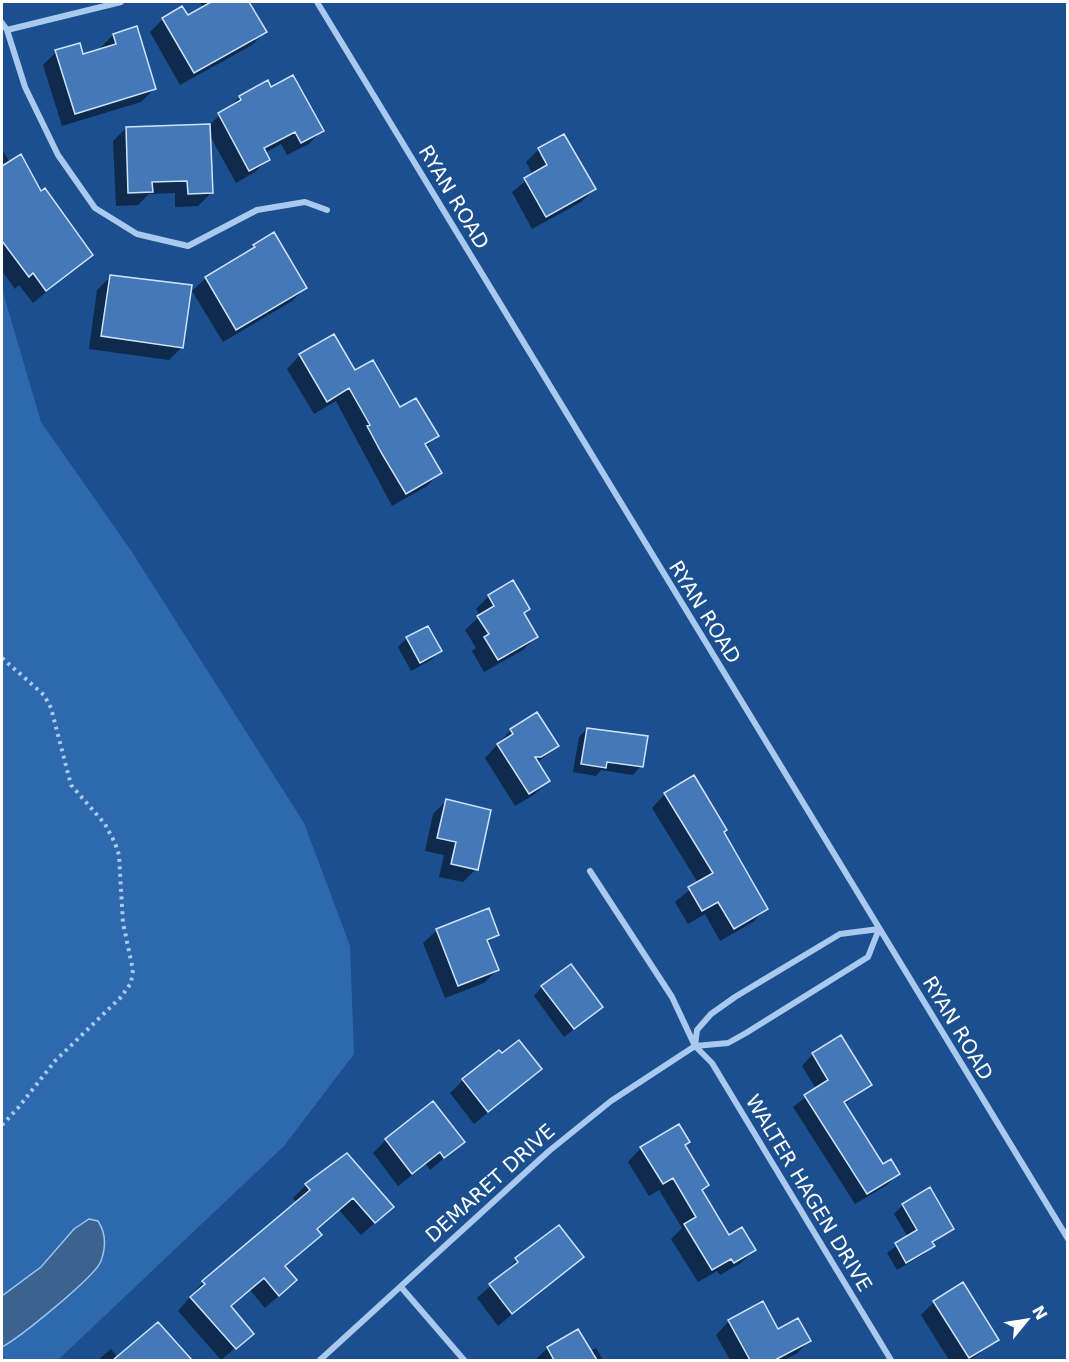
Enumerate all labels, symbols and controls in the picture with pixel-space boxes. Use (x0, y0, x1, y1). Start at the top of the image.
street label: RYAN ROAD (414, 141, 494, 253)
street label: RYAN ROAD (664, 556, 746, 668)
street label: RYAN ROAD (918, 972, 998, 1084)
street label: WALTER HAGEN DRIVE (741, 1090, 877, 1296)
street label: DEMARET DRIVE (420, 1119, 560, 1247)
north arrow (997, 1290, 1057, 1350)
text: N (1028, 1302, 1051, 1323)

